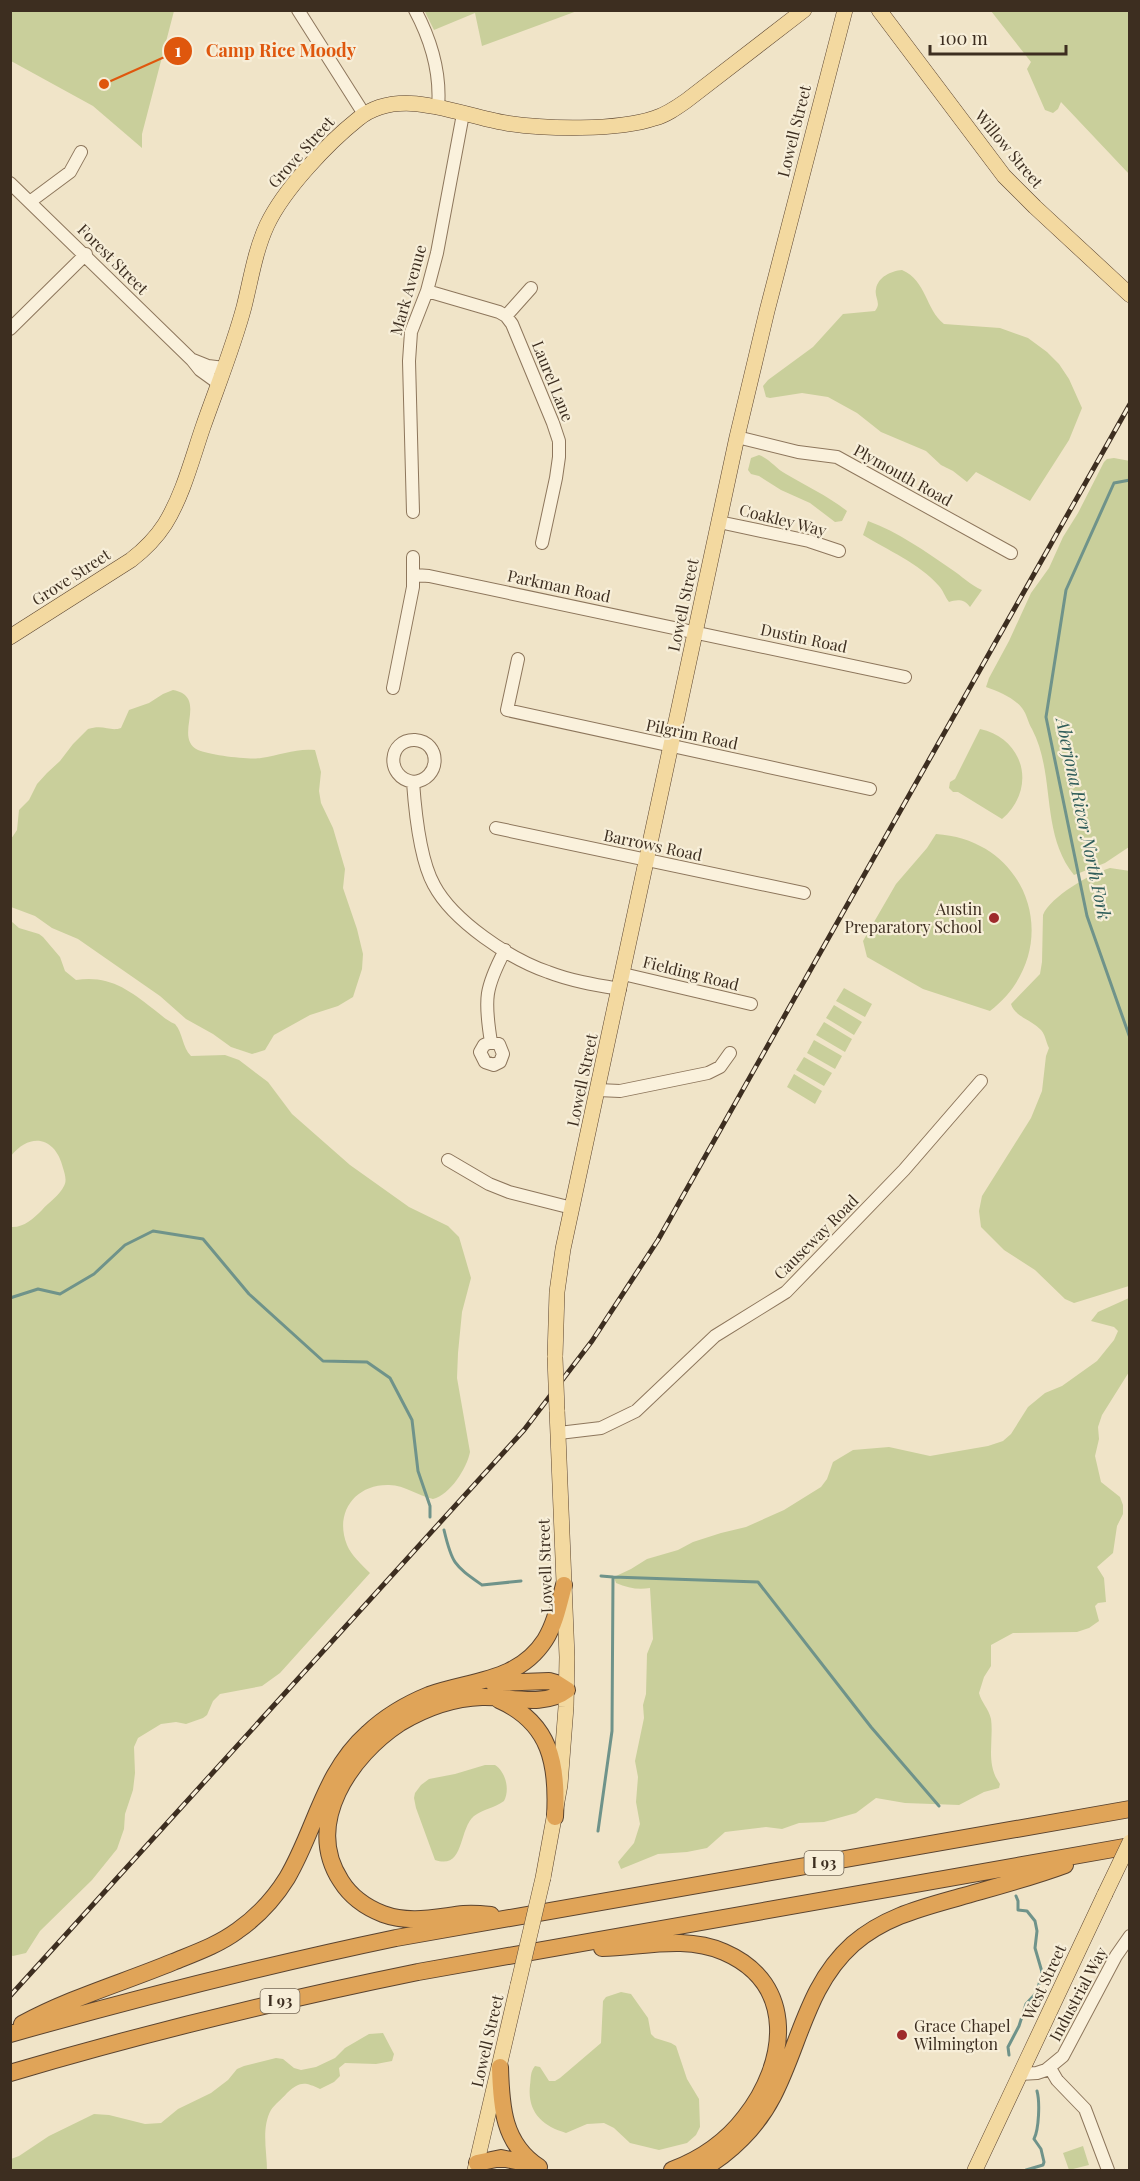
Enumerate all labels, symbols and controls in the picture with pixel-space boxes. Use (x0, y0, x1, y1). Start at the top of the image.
scale bar (930, 18, 1066, 56)
text: 100 m (939, 26, 988, 50)
callout: Camp Rice Moody (163, 33, 368, 69)
text: 1 (175, 38, 182, 62)
text: Camp Rice Moody (206, 38, 357, 62)
street label: Lowell Street (772, 82, 815, 179)
street label: Willow Street (970, 105, 1048, 192)
street label: Grove Street (263, 111, 339, 192)
street label: Forest Street (73, 219, 153, 299)
street label: Mark Avenue (385, 242, 430, 338)
street label: Laurel Lane (528, 337, 579, 424)
street label: Plymouth Road (850, 439, 956, 510)
street label: Coakley Way (737, 499, 829, 540)
street label: Grove Street (28, 543, 114, 610)
street label: Lowell Street (662, 556, 703, 653)
street label: Parkman Road (506, 564, 613, 607)
street label: Dustin Road (759, 618, 849, 657)
street label: Pilgrim Road (644, 714, 740, 753)
water label: Aberjona River North Fork (1050, 714, 1117, 922)
street label: Barrows Road (602, 824, 704, 865)
place label: Austin Preparatory School (844, 898, 982, 937)
marker: Austin Preparatory School (987, 911, 1001, 925)
street label: Fielding Road (641, 950, 741, 995)
street label: Lowell Street (561, 1031, 602, 1128)
street label: Causeway Road (769, 1190, 863, 1284)
street label: Lowell Street (532, 1518, 557, 1614)
road number: I 93 (804, 1851, 844, 1875)
street label: West Street (1016, 1940, 1070, 2024)
street label: Industrial Way (1044, 1943, 1111, 2045)
road number: I 93 (260, 1989, 300, 2013)
street label: Lowell Street (466, 1992, 507, 2089)
place label: Grace Chapel Wilmington (913, 2015, 1011, 2054)
marker: Grace Chapel Wilmington (895, 2028, 909, 2042)

